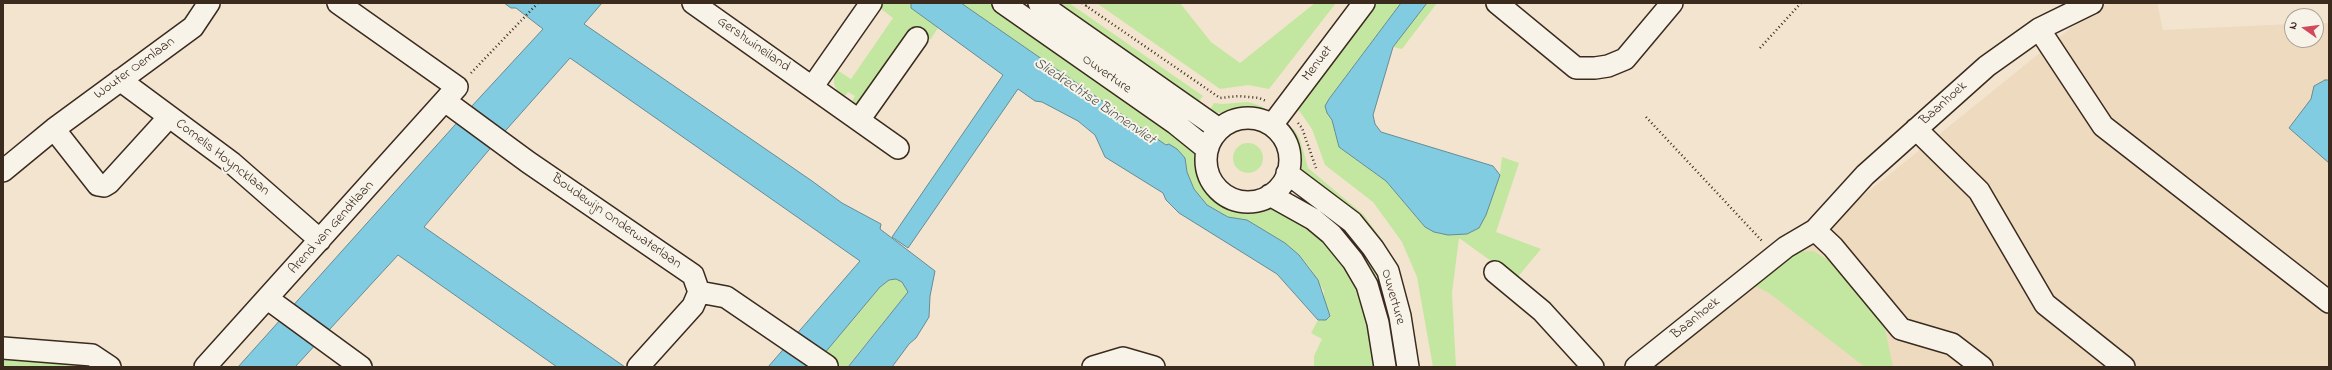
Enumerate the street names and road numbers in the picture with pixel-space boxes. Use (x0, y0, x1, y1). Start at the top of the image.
street label: Gershwineiland (713, 14, 793, 76)
street label: Wouter Oemlaan (91, 34, 179, 104)
street label: Menuet (1299, 43, 1337, 85)
street label: Ouverture (1078, 52, 1134, 98)
street label: Baanhoek (1917, 78, 1971, 130)
street label: Cornelis Hoyncklaan (172, 116, 272, 200)
street label: Boudewijn Onderwaterlaan (548, 171, 684, 273)
street label: Arend van Gendtlaan (286, 178, 378, 278)
street label: Ouverture (1376, 267, 1408, 327)
street label: Baanhoek (1668, 294, 1724, 344)

